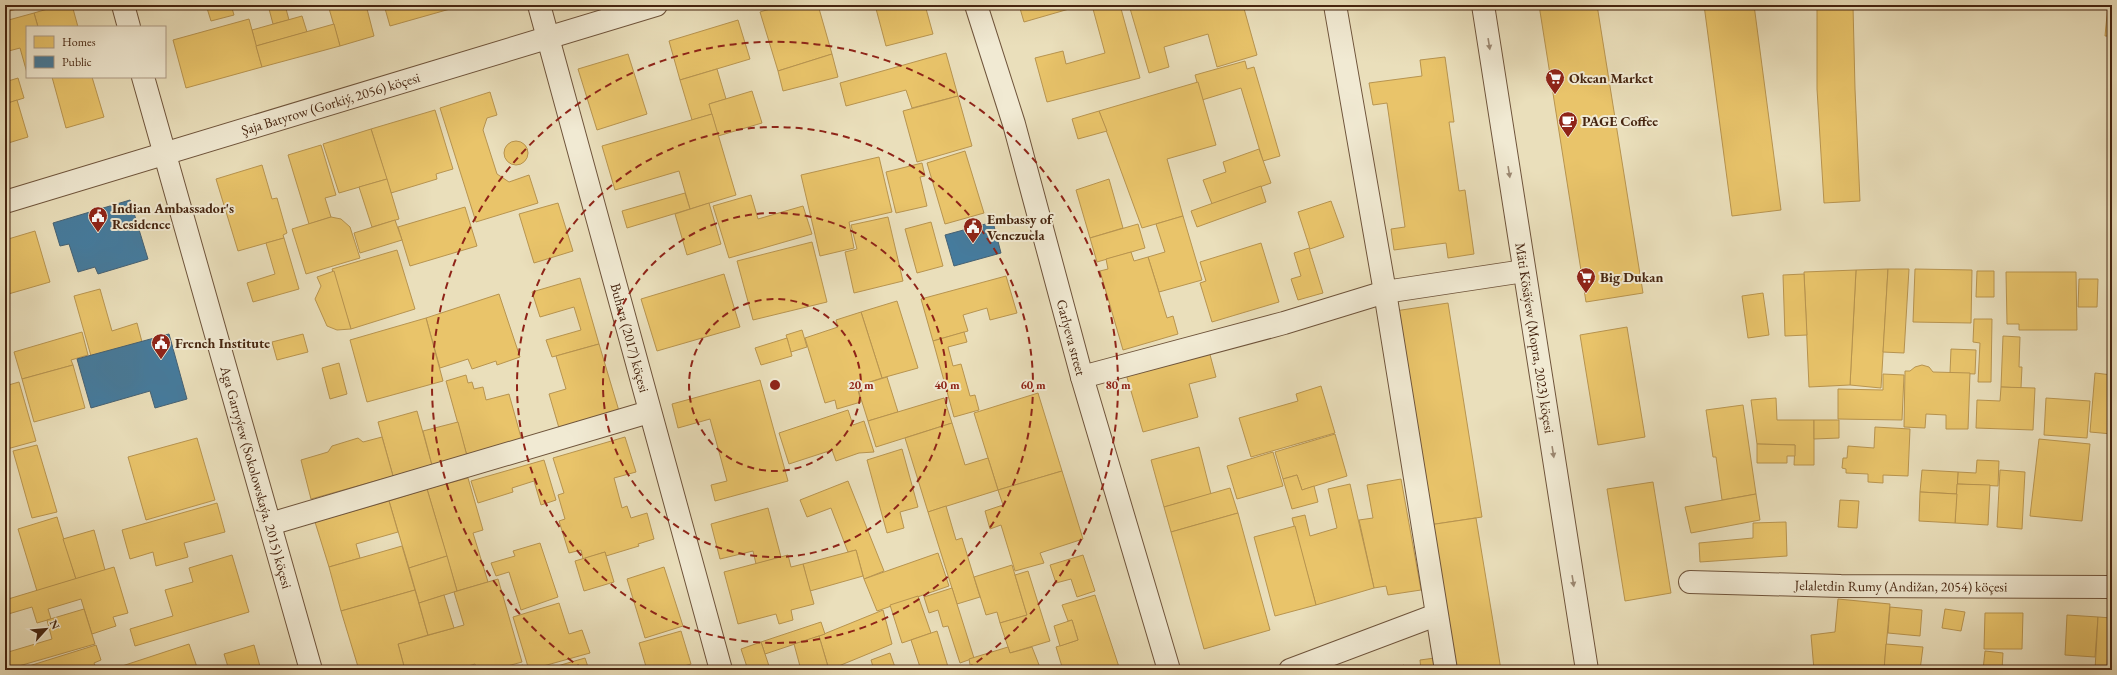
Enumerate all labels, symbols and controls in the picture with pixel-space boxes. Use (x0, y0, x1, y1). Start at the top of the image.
legend (26, 26, 166, 78)
text: Homes (62, 34, 96, 50)
one-way arrow (1486, 37, 1492, 50)
text: Public (62, 54, 92, 70)
supermarket icon: Okean Market (1544, 67, 1566, 95)
street label: Şaja Batyrow (Gorkiý, 2056) köçesi (239, 68, 422, 139)
place label: Okean Market (1569, 69, 1654, 87)
cafe icon: PAGE Coffee (1557, 110, 1579, 138)
place label: PAGE Coffee (1582, 112, 1658, 130)
one-way arrow (1506, 166, 1512, 178)
place label: Indian Ambassador's Residence (112, 199, 234, 233)
public building icon: Indian Ambassador's Residence (87, 205, 109, 233)
place label: Embassy of Venezuela (987, 210, 1054, 244)
public building icon: Embassy of Venezuela (962, 216, 984, 244)
street label: Mäti Kösäýew (Mopra, 2023) köçesi (1511, 241, 1559, 435)
supermarket icon: Big Dukan (1575, 266, 1597, 294)
place label: Big Dukan (1600, 268, 1663, 286)
street label: Buhara (2017) köçesi (607, 281, 654, 395)
street label: Garlyeva street (1053, 297, 1090, 378)
public building icon: French Institute (150, 332, 172, 360)
place label: French Institute (175, 334, 270, 352)
street label: Aga Garryýew (Sokolowskaýa, 2015) köçesi (216, 363, 297, 591)
text: 20 m (848, 377, 874, 393)
text: 40 m (934, 377, 960, 393)
text: 60 m (1020, 377, 1046, 393)
text: 80 m (1105, 377, 1131, 393)
centre of rings (768, 378, 782, 392)
one-way arrow (1550, 446, 1556, 459)
one-way arrow (1570, 575, 1576, 587)
street label: Jelaletdin Rumy (Andižan, 2054) köçesi (1793, 576, 2008, 596)
north arrow (26, 609, 66, 649)
text: N (47, 617, 63, 632)

